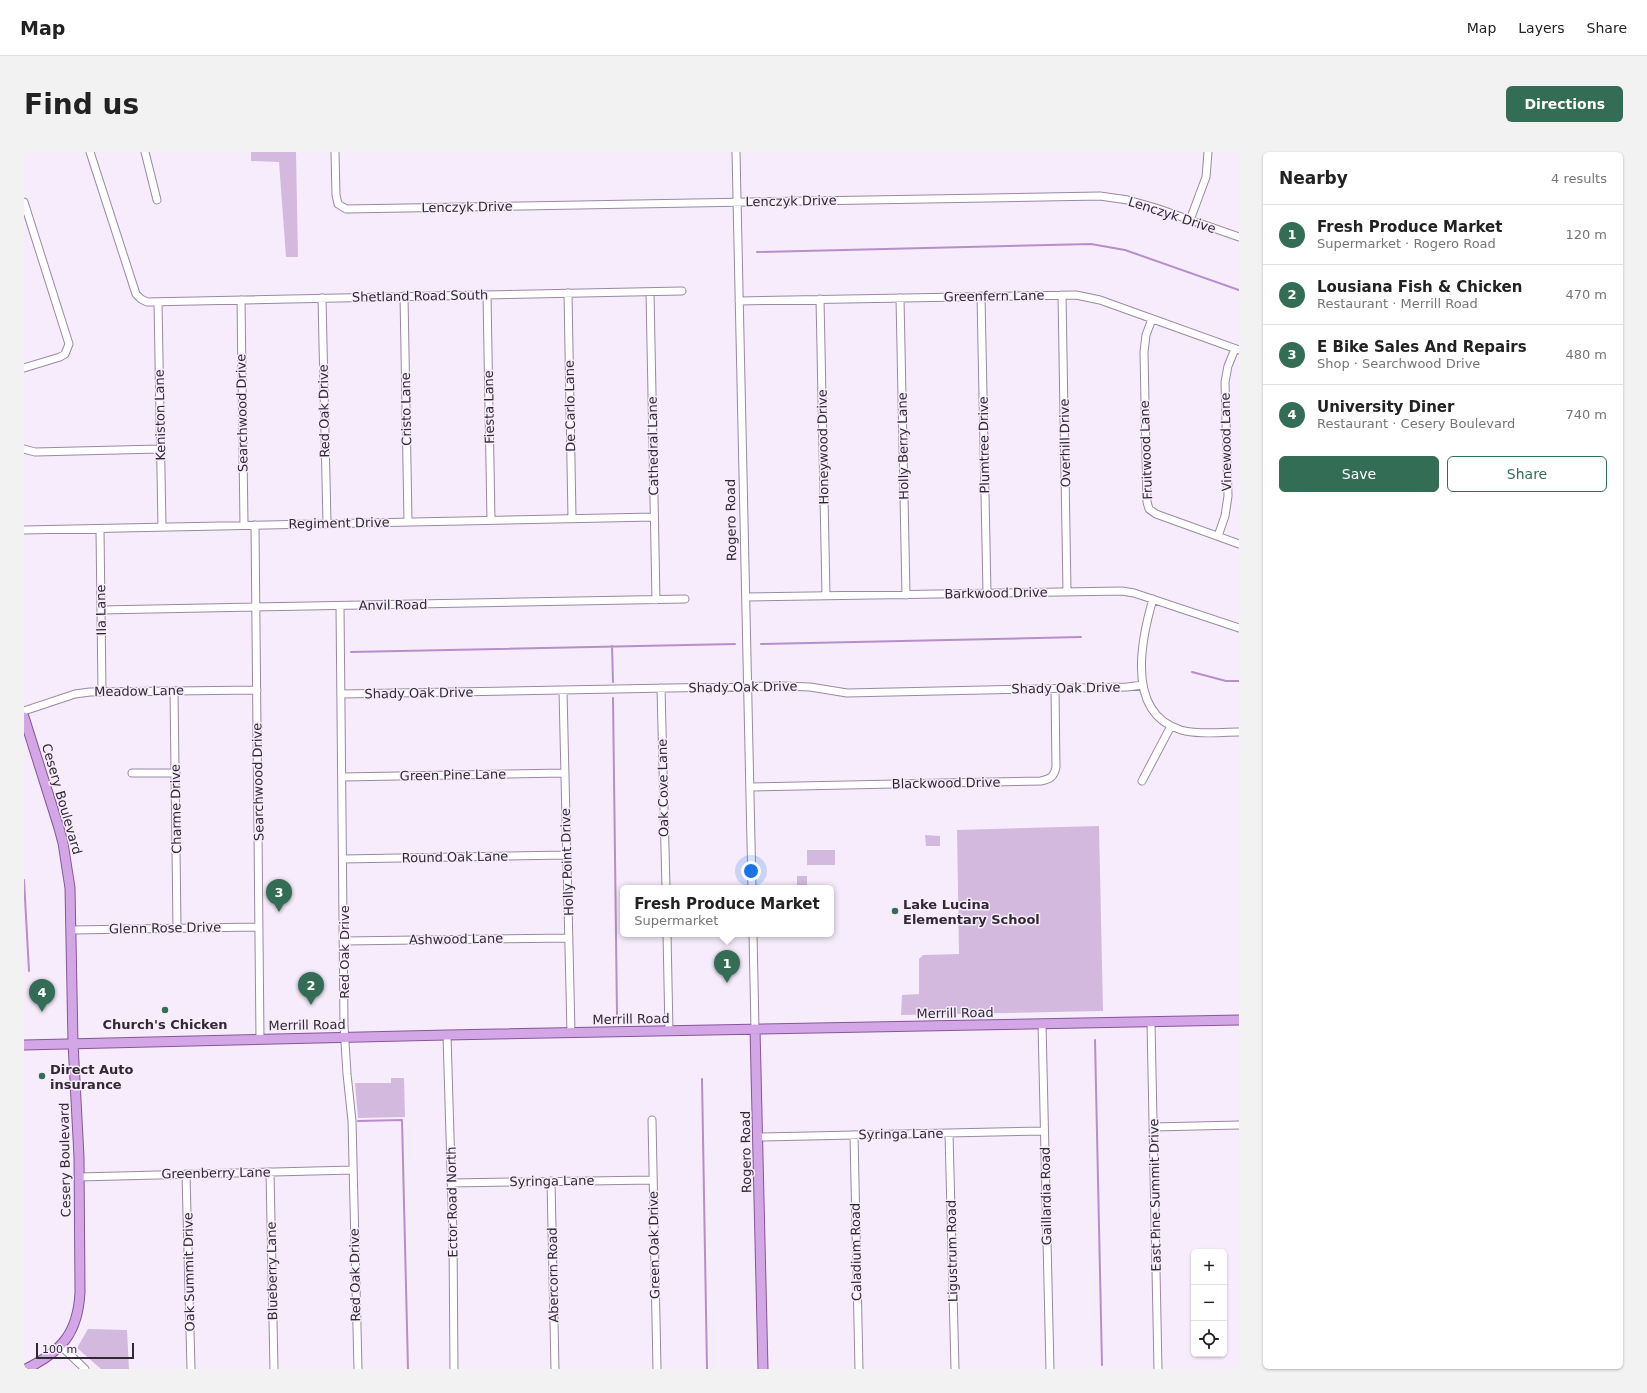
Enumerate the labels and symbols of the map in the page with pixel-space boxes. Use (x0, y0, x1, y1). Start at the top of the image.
street label: Lenczyk Drive (745, 193, 837, 209)
street label: Lenczyk Drive (1126, 194, 1218, 236)
street label: Lenczyk Drive (421, 199, 513, 215)
street label: Shetland Road South (352, 287, 488, 305)
street label: Greenfern Lane (943, 288, 1045, 304)
street label: Searchwood Drive (233, 354, 251, 472)
street label: De Carlo Lane (562, 360, 578, 452)
street label: Red Oak Drive (316, 364, 332, 458)
street label: Keniston Lane (152, 369, 168, 461)
street label: Fiesta Lane (481, 370, 497, 444)
street label: Cristo Lane (398, 372, 414, 446)
street label: Honeywood Drive (814, 389, 832, 505)
street label: Holly Berry Lane (895, 392, 911, 500)
street label: Vinewood Lane (1218, 392, 1234, 492)
street label: Cathedral Lane (645, 396, 661, 496)
street label: Plumtree Drive (976, 396, 992, 494)
street label: Overhill Drive (1057, 398, 1073, 488)
street label: Fruitwood Lane (1137, 400, 1155, 500)
street label: Rogero Road (723, 479, 739, 561)
street label: Regiment Drive (288, 515, 390, 531)
street label: Ila Lane (93, 584, 109, 636)
street label: Barkwood Drive (944, 585, 1048, 601)
street label: Anvil Road (358, 597, 428, 613)
street label: Shady Oak Drive (688, 679, 798, 695)
street label: Shady Oak Drive (1011, 680, 1121, 696)
street label: Meadow Lane (94, 683, 184, 699)
street label: Shady Oak Drive (364, 685, 474, 701)
street label: Searchwood Drive (249, 723, 267, 841)
street label: Oak Cove Lane (655, 739, 671, 837)
street label: Cesery Boulevard (39, 742, 85, 856)
street label: Charme Drive (168, 764, 184, 854)
street label: Green Pine Lane (400, 767, 506, 783)
street label: Blackwood Drive (891, 775, 1001, 791)
street label: Holly Point Drive (558, 808, 576, 916)
street label: Round Oak Lane (402, 849, 508, 865)
your location (741, 861, 761, 881)
pin: 3 (266, 879, 292, 912)
place label: Lake Lucina Elementary School (903, 897, 1040, 927)
street label: Red Oak Drive (337, 905, 352, 999)
marker: Lake Lucina Elementary School (890, 906, 900, 916)
street label: Glenn Rose Drive (109, 920, 221, 936)
street label: Ashwood Lane (409, 931, 503, 947)
pin: 1 (714, 950, 740, 983)
pin: 2 (298, 972, 324, 1005)
pin: 4 (29, 979, 55, 1012)
marker: Church's Chicken (160, 1005, 170, 1015)
street label: Merrill Road (916, 1005, 994, 1021)
street label: Merrill Road (592, 1011, 670, 1027)
place label: Church's Chicken (103, 1017, 228, 1032)
street label: Merrill Road (268, 1017, 346, 1033)
place label: Direct Auto insurance (50, 1062, 133, 1092)
marker: Direct Auto insurance (37, 1071, 47, 1081)
street label: Cesery Boulevard (56, 1102, 74, 1218)
street label: Rogero Road (738, 1111, 754, 1193)
street label: East Pine Summit Drive (1146, 1118, 1164, 1272)
street label: Syringa Lane (858, 1126, 944, 1142)
street label: Ector Road North (444, 1146, 460, 1258)
street label: Gaillardia Road (1038, 1147, 1054, 1245)
street label: Greenberry Lane (161, 1165, 271, 1181)
street label: Syringa Lane (509, 1173, 595, 1189)
street label: Green Oak Drive (646, 1191, 662, 1299)
street label: Ligustrum Road (944, 1200, 960, 1302)
street label: Caladium Road (848, 1203, 864, 1301)
street label: Oak Summit Drive (180, 1212, 198, 1332)
street label: Blueberry Lane (264, 1221, 280, 1321)
street label: Abercorn Road (545, 1227, 561, 1323)
street label: Red Oak Drive (347, 1228, 363, 1322)
scale bar (36, 1341, 134, 1360)

